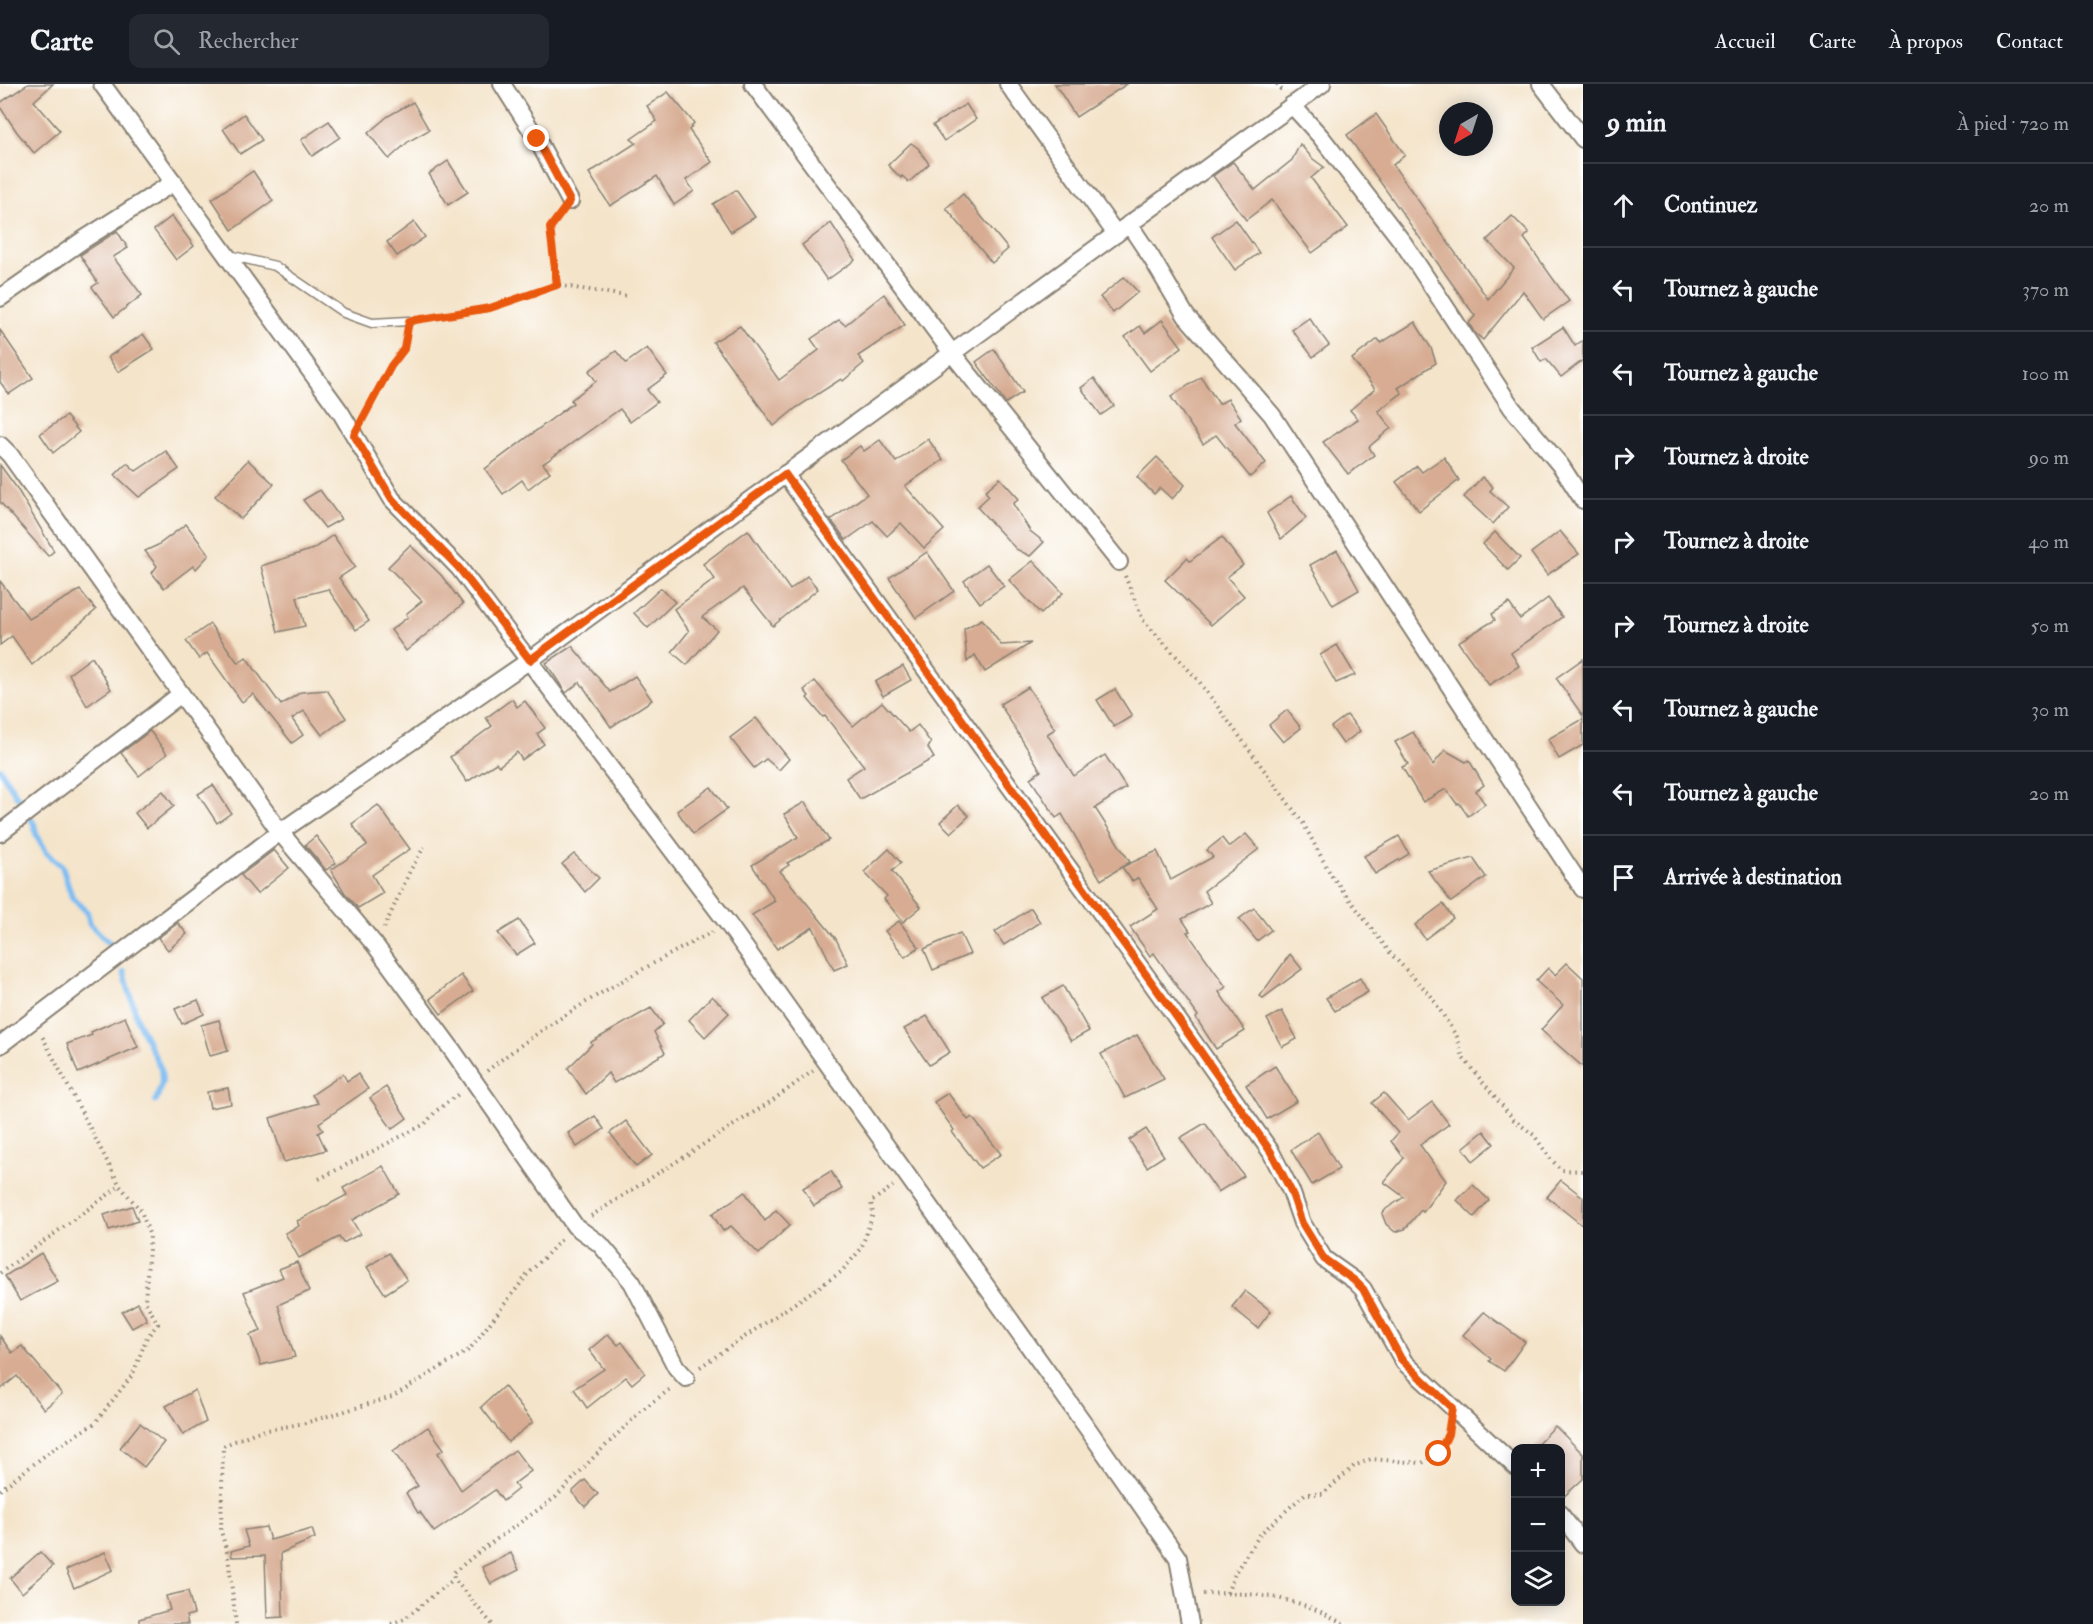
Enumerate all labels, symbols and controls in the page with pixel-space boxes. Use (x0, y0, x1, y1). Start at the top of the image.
search box (129, 14, 549, 68)
text: Carte (30, 24, 93, 59)
icon: search (150, 25, 183, 58)
text: Rechercher (198, 27, 298, 55)
text: Accueil (1715, 28, 1776, 55)
text: Carte (1809, 28, 1856, 55)
text: À propos (1889, 28, 1963, 55)
text: Contact (1996, 28, 2063, 55)
north arrow (1439, 102, 1493, 156)
text: 9 min (1607, 107, 1666, 139)
text: À pied · 720 m (1957, 111, 2069, 136)
route end (523, 125, 549, 151)
icon: ahead (1607, 189, 1640, 222)
text: Continuez (1664, 191, 1757, 219)
text: 20 m (2029, 193, 2069, 218)
icon: left (1607, 273, 1640, 306)
text: Tournez à gauche (1664, 275, 1818, 303)
text: 370 m (2022, 277, 2069, 302)
icon: left (1607, 357, 1640, 390)
text: Tournez à gauche (1664, 359, 1818, 387)
text: 100 m (2022, 361, 2069, 386)
icon: right (1607, 441, 1640, 474)
text: Tournez à droite (1664, 443, 1809, 471)
text: 90 m (2029, 445, 2069, 470)
icon: right (1607, 525, 1640, 558)
text: Tournez à droite (1664, 527, 1809, 555)
text: 40 m (2028, 529, 2069, 554)
icon: right (1607, 609, 1640, 642)
text: Tournez à droite (1664, 611, 1809, 639)
text: 50 m (2030, 613, 2069, 638)
icon: left (1607, 693, 1640, 726)
text: Tournez à gauche (1664, 695, 1818, 723)
text: 30 m (2031, 697, 2069, 722)
icon: left (1607, 777, 1640, 810)
text: Tournez à gauche (1664, 779, 1818, 807)
text: 20 m (2029, 781, 2069, 806)
icon: arrive (1607, 861, 1640, 894)
text: Arrivée à destination (1664, 863, 1842, 891)
route start (1425, 1440, 1451, 1466)
map controls (1511, 1444, 1565, 1606)
button: + (1511, 1444, 1565, 1498)
button: − (1511, 1498, 1565, 1552)
button: layers (1511, 1552, 1565, 1606)

